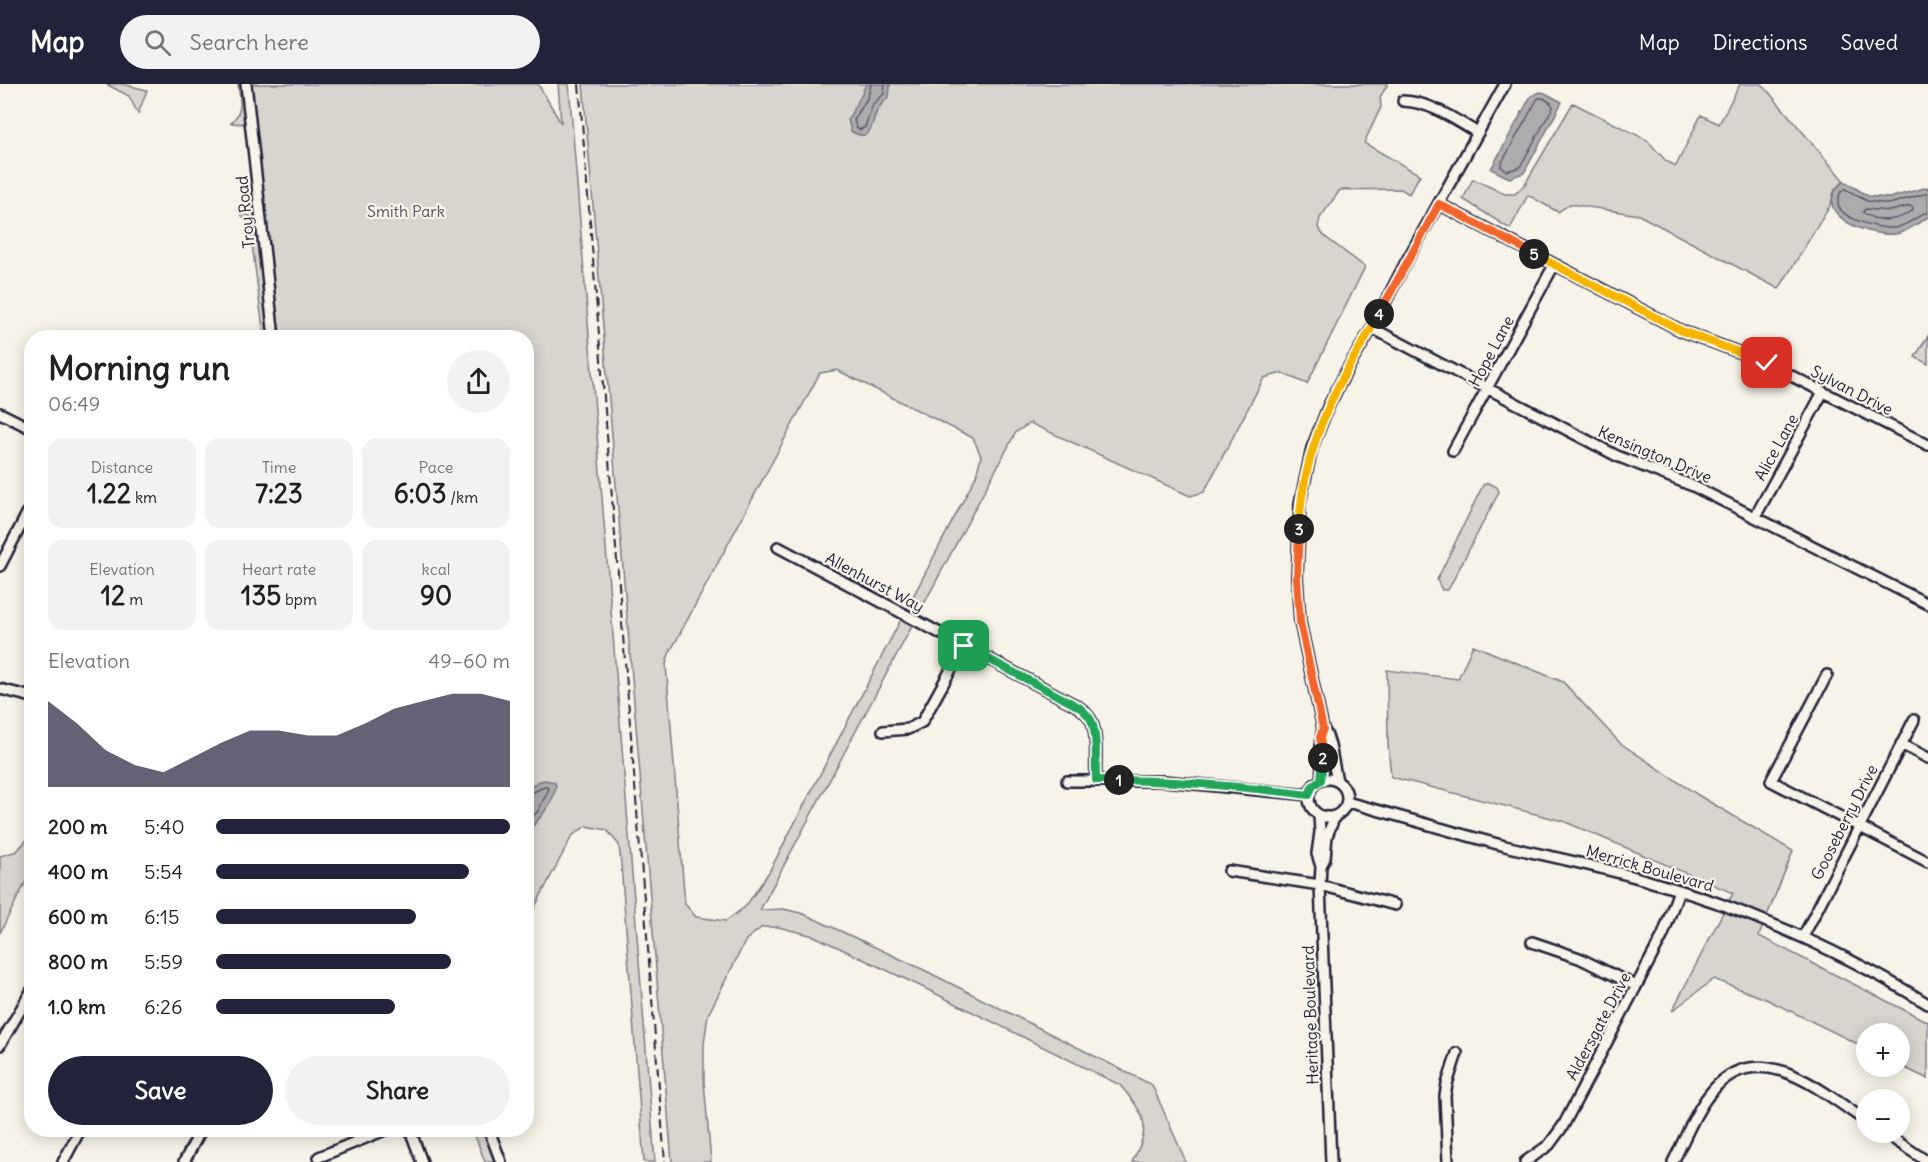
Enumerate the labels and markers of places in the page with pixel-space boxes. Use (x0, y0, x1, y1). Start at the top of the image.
pin: 5 (1519, 239, 1549, 269)
pin: 4 (1364, 299, 1394, 329)
pin (1741, 337, 1792, 388)
pin: 3 (1284, 514, 1314, 544)
pin (938, 620, 989, 671)
pin: 2 (1308, 743, 1338, 773)
pin: 1 (1104, 765, 1134, 795)

